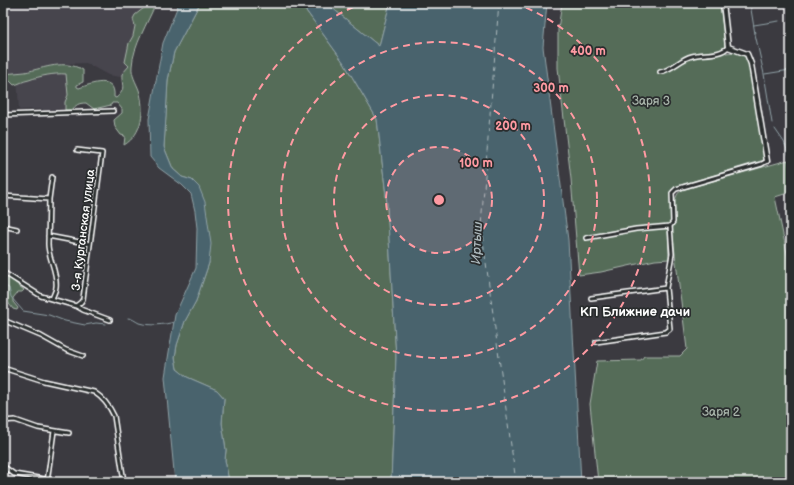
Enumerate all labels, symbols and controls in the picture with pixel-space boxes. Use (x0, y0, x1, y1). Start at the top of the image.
text: 400 m (570, 44, 606, 59)
text: 300 m (533, 81, 569, 96)
park label: Заря 3 (632, 94, 670, 109)
text: 200 m (495, 119, 531, 134)
text: 100 m (459, 156, 493, 171)
street label: 3-я Курганская улица (69, 168, 98, 292)
centre of rings (432, 193, 446, 207)
water label: Иртыш (468, 221, 486, 265)
district label: КП Ближние дачи (580, 304, 690, 320)
park label: Заря 2 (702, 405, 740, 420)

